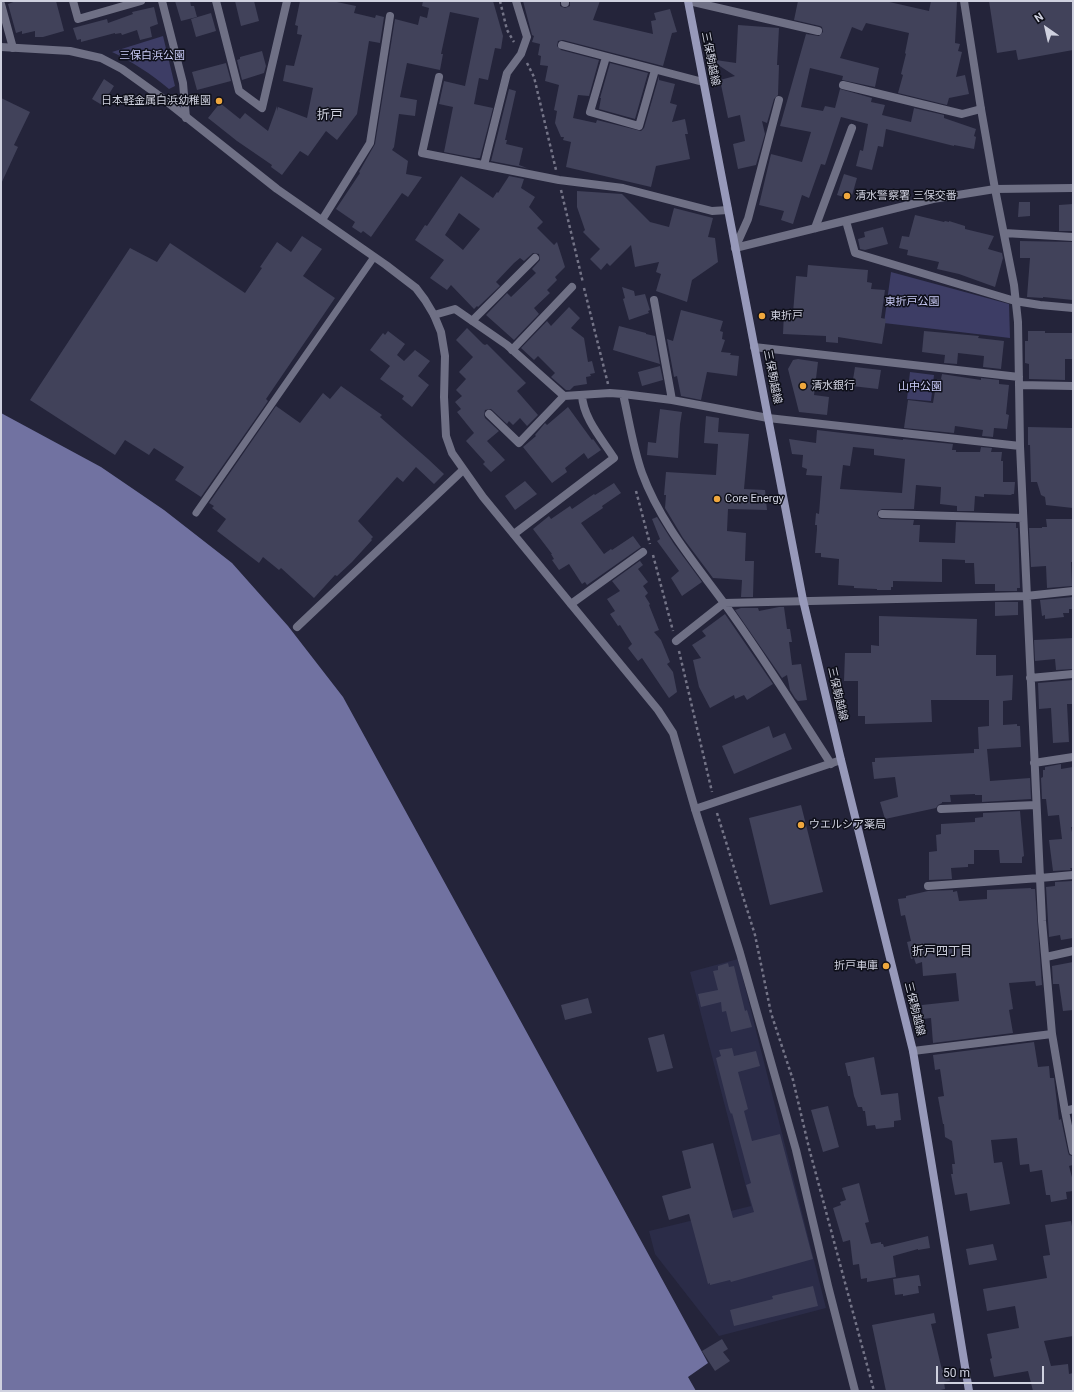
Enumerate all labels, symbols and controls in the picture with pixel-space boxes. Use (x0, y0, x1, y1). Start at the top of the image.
north arrow (1026, 8, 1066, 48)
text: N (1032, 10, 1046, 25)
street label: 三保駒越線 (698, 31, 722, 87)
park label: 三保白浜公園 (119, 49, 185, 63)
place label: 日本軽金属白浜幼稚園 (101, 94, 211, 108)
marker: 日本軽金属白浜幼稚園 (214, 96, 224, 106)
district label: 折戸 (317, 108, 343, 124)
place label: 清水警察署 三保交番 (855, 189, 957, 203)
marker: 清水警察署 三保交番 (842, 191, 852, 201)
park label: 東折戸公園 (885, 295, 939, 309)
place label: 東折戸 (770, 309, 803, 323)
marker: 東折戸 (757, 311, 767, 321)
street label: 三保駒越線 (760, 349, 784, 405)
place label: 清水銀行 (811, 379, 855, 393)
park label: 山中公園 (898, 380, 942, 394)
marker: 清水銀行 (798, 381, 808, 391)
place label: Core Energy (725, 492, 784, 506)
marker: Core Energy (712, 494, 722, 504)
street label: 三保駒越線 (824, 666, 850, 722)
place label: ウエルシア薬局 (809, 818, 886, 832)
marker: ウエルシア薬局 (796, 820, 806, 830)
district label: 折戸四丁目 (912, 945, 972, 959)
place label: 折戸車庫 (834, 959, 878, 973)
marker: 折戸車庫 (881, 961, 891, 971)
street label: 三保駒越線 (901, 981, 927, 1037)
scale bar (938, 1358, 1046, 1384)
text: 50 m (943, 1366, 970, 1380)

